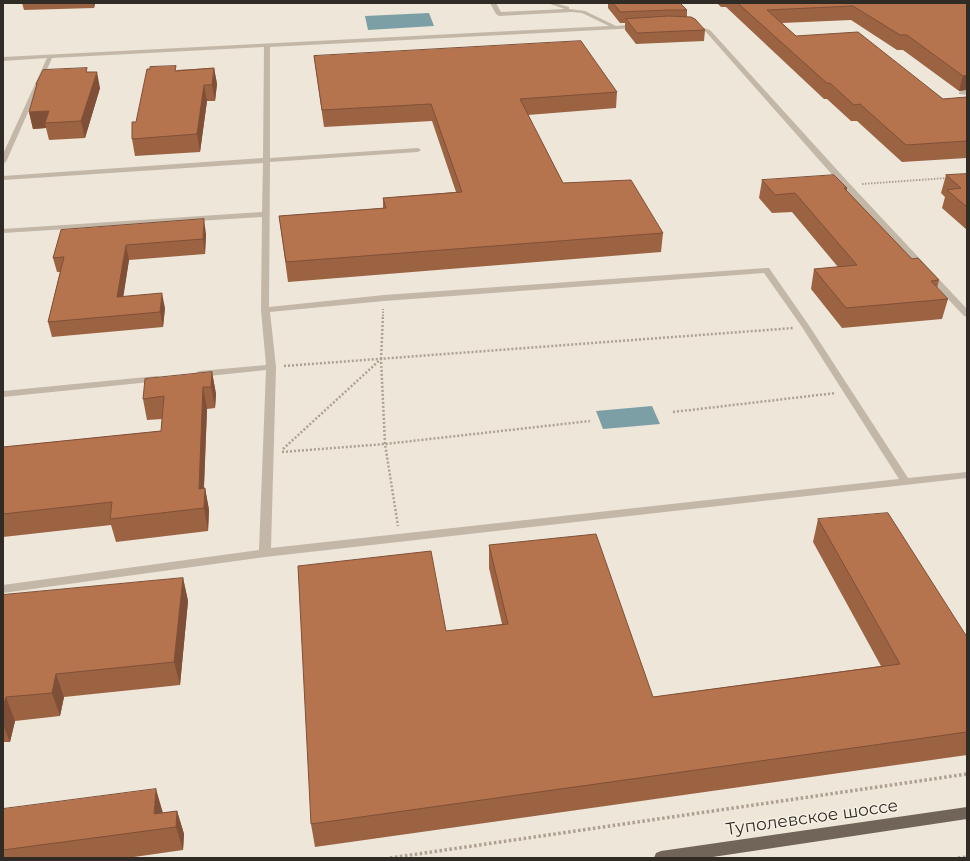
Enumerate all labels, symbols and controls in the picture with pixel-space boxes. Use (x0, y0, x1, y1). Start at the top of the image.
street label: Туполевское шоссе (725, 796, 899, 840)

